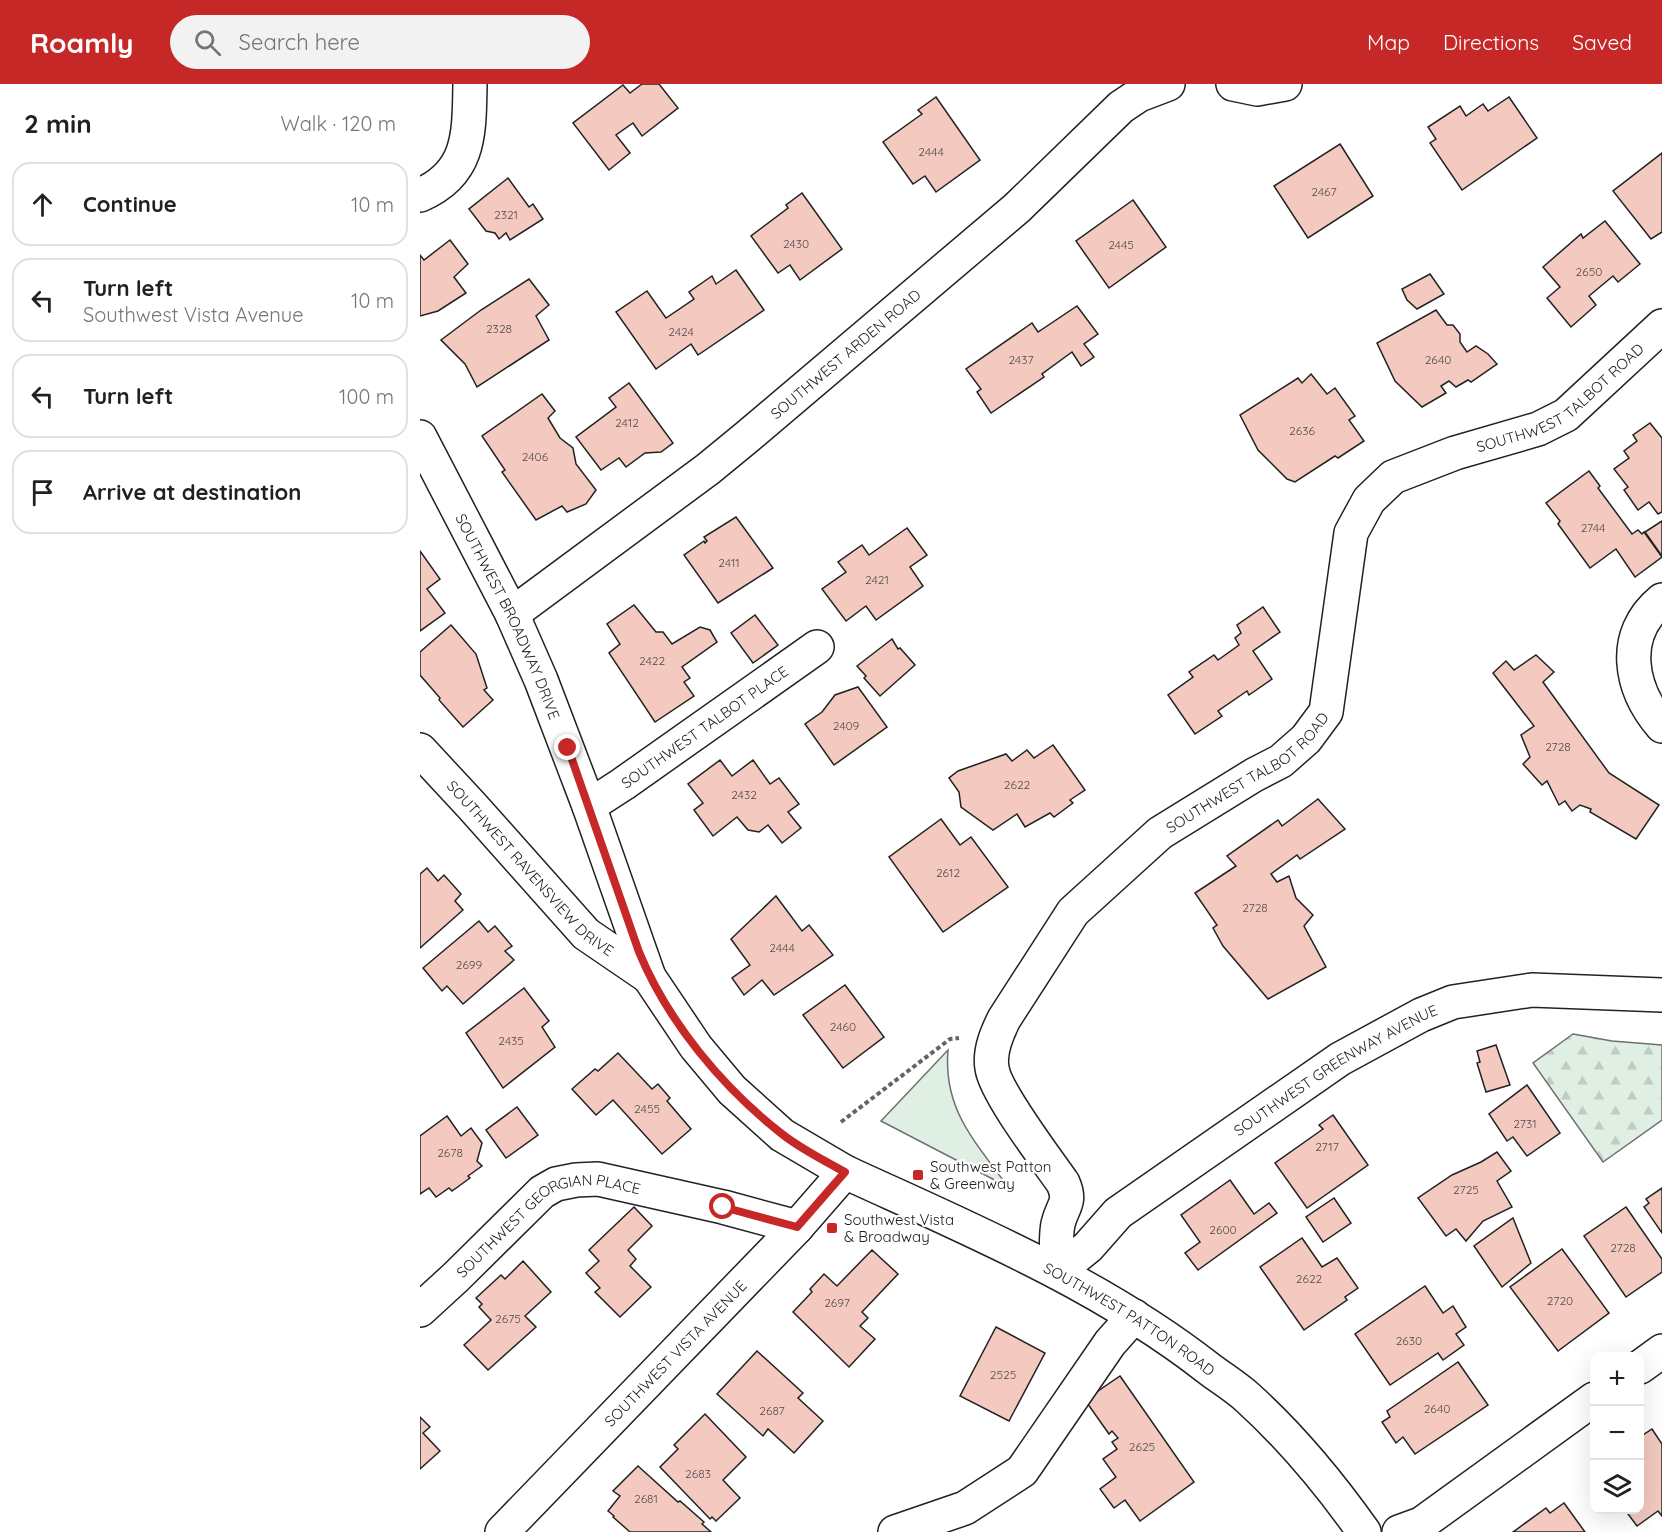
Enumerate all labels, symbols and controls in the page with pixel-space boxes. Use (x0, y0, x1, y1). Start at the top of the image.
search box (170, 15, 590, 69)
text: Roamly (30, 25, 134, 60)
icon: search (191, 26, 224, 59)
text: Search here (239, 28, 360, 56)
text: Map (1367, 29, 1410, 55)
text: Directions (1443, 29, 1539, 55)
text: Saved (1572, 29, 1632, 55)
text: 2 min (24, 107, 92, 140)
text: Walk · 120 m (281, 111, 396, 136)
house number: 2444 (918, 144, 944, 159)
house number: 2467 (1311, 184, 1337, 199)
icon: ahead (26, 188, 59, 221)
text: Continue (83, 190, 177, 218)
text: 10 m (351, 192, 394, 217)
house number: 2321 (494, 207, 518, 222)
house number: 2430 (783, 236, 809, 251)
house number: 2445 (1108, 237, 1134, 252)
house number: 2650 (1576, 264, 1602, 279)
text: Turn left (83, 274, 173, 302)
icon: left (26, 284, 59, 317)
street label: SOUTHWEST ARDEN ROAD (766, 285, 924, 423)
text: 10 m (351, 288, 394, 313)
text: Southwest Vista Avenue (83, 302, 304, 327)
house number: 2328 (486, 321, 512, 336)
house number: 2424 (668, 324, 694, 339)
street label: SOUTHWEST TALBOT ROAD (1474, 339, 1647, 456)
house number: 2437 (1008, 352, 1034, 367)
house number: 2640 (1425, 352, 1451, 367)
icon: left (26, 380, 59, 413)
text: Turn left (83, 382, 173, 410)
text: 100 m (339, 384, 394, 409)
house number: 2412 (615, 415, 639, 430)
house number: 2636 (1289, 423, 1315, 438)
house number: 2406 (522, 449, 549, 464)
icon: arrive (26, 476, 59, 509)
text: Arrive at destination (83, 478, 301, 506)
street label: SOUTHWEST BROADWAY DRIVE (452, 510, 565, 722)
house number: 2744 (1581, 520, 1605, 535)
house number: 2411 (718, 555, 740, 570)
house number: 2421 (865, 572, 889, 587)
house number: 2422 (639, 653, 665, 668)
street label: SOUTHWEST TALBOT PLACE (617, 661, 792, 792)
street label: SOUTHWEST TALBOT ROAD (1162, 708, 1332, 837)
house number: 2409 (833, 718, 860, 733)
route end (554, 734, 580, 760)
house number: 2728 (1545, 739, 1571, 754)
street label: SOUTHWEST RAVENSVIEW DRIVE (443, 776, 618, 960)
house number: 2622 (1004, 777, 1031, 792)
house number: 2432 (731, 787, 757, 802)
house number: 2612 (936, 865, 960, 880)
house number: 2728 (1242, 900, 1268, 915)
house number: 2444 (769, 940, 795, 955)
house number: 2699 (456, 957, 483, 972)
street label: SOUTHWEST GREENWAY AVENUE (1230, 1000, 1440, 1140)
house number: 2460 (830, 1019, 856, 1034)
house number: 2435 (498, 1033, 524, 1048)
house number: 2455 (634, 1101, 660, 1116)
house number: 2731 (1513, 1116, 1537, 1131)
house number: 2717 (1315, 1139, 1339, 1154)
house number: 2678 (437, 1145, 463, 1160)
place label: Southwest Patton & Greenway (930, 1157, 1051, 1193)
marker: Southwest Patton & Greenway (911, 1168, 925, 1182)
street label: SOUTHWEST GEORGIAN PLACE (452, 1169, 642, 1281)
house number: 2725 (1453, 1182, 1479, 1197)
route start (709, 1193, 735, 1219)
place label: Southwest Vista & Broadway (844, 1210, 954, 1246)
marker: Southwest Vista & Broadway (825, 1221, 839, 1235)
house number: 2600 (1209, 1222, 1237, 1237)
house number: 2728 (1610, 1240, 1636, 1255)
street label: SOUTHWEST PATTON ROAD (1041, 1258, 1219, 1380)
house number: 2622 (1296, 1271, 1323, 1286)
street label: SOUTHWEST VISTA AVENUE (600, 1276, 750, 1430)
house number: 2720 (1547, 1293, 1573, 1308)
house number: 2697 (824, 1295, 850, 1310)
house number: 2675 (495, 1311, 521, 1326)
house number: 2630 (1396, 1333, 1422, 1348)
map controls (1590, 1352, 1644, 1514)
button: + (1590, 1352, 1644, 1406)
house number: 2525 (990, 1367, 1016, 1382)
house number: 2640 (1424, 1401, 1450, 1416)
house number: 2687 (759, 1403, 785, 1418)
button: − (1590, 1406, 1644, 1460)
house number: 2625 (1129, 1439, 1155, 1454)
button: layers (1590, 1460, 1644, 1514)
house number: 2683 (685, 1466, 711, 1481)
house number: 2681 (634, 1491, 658, 1506)

